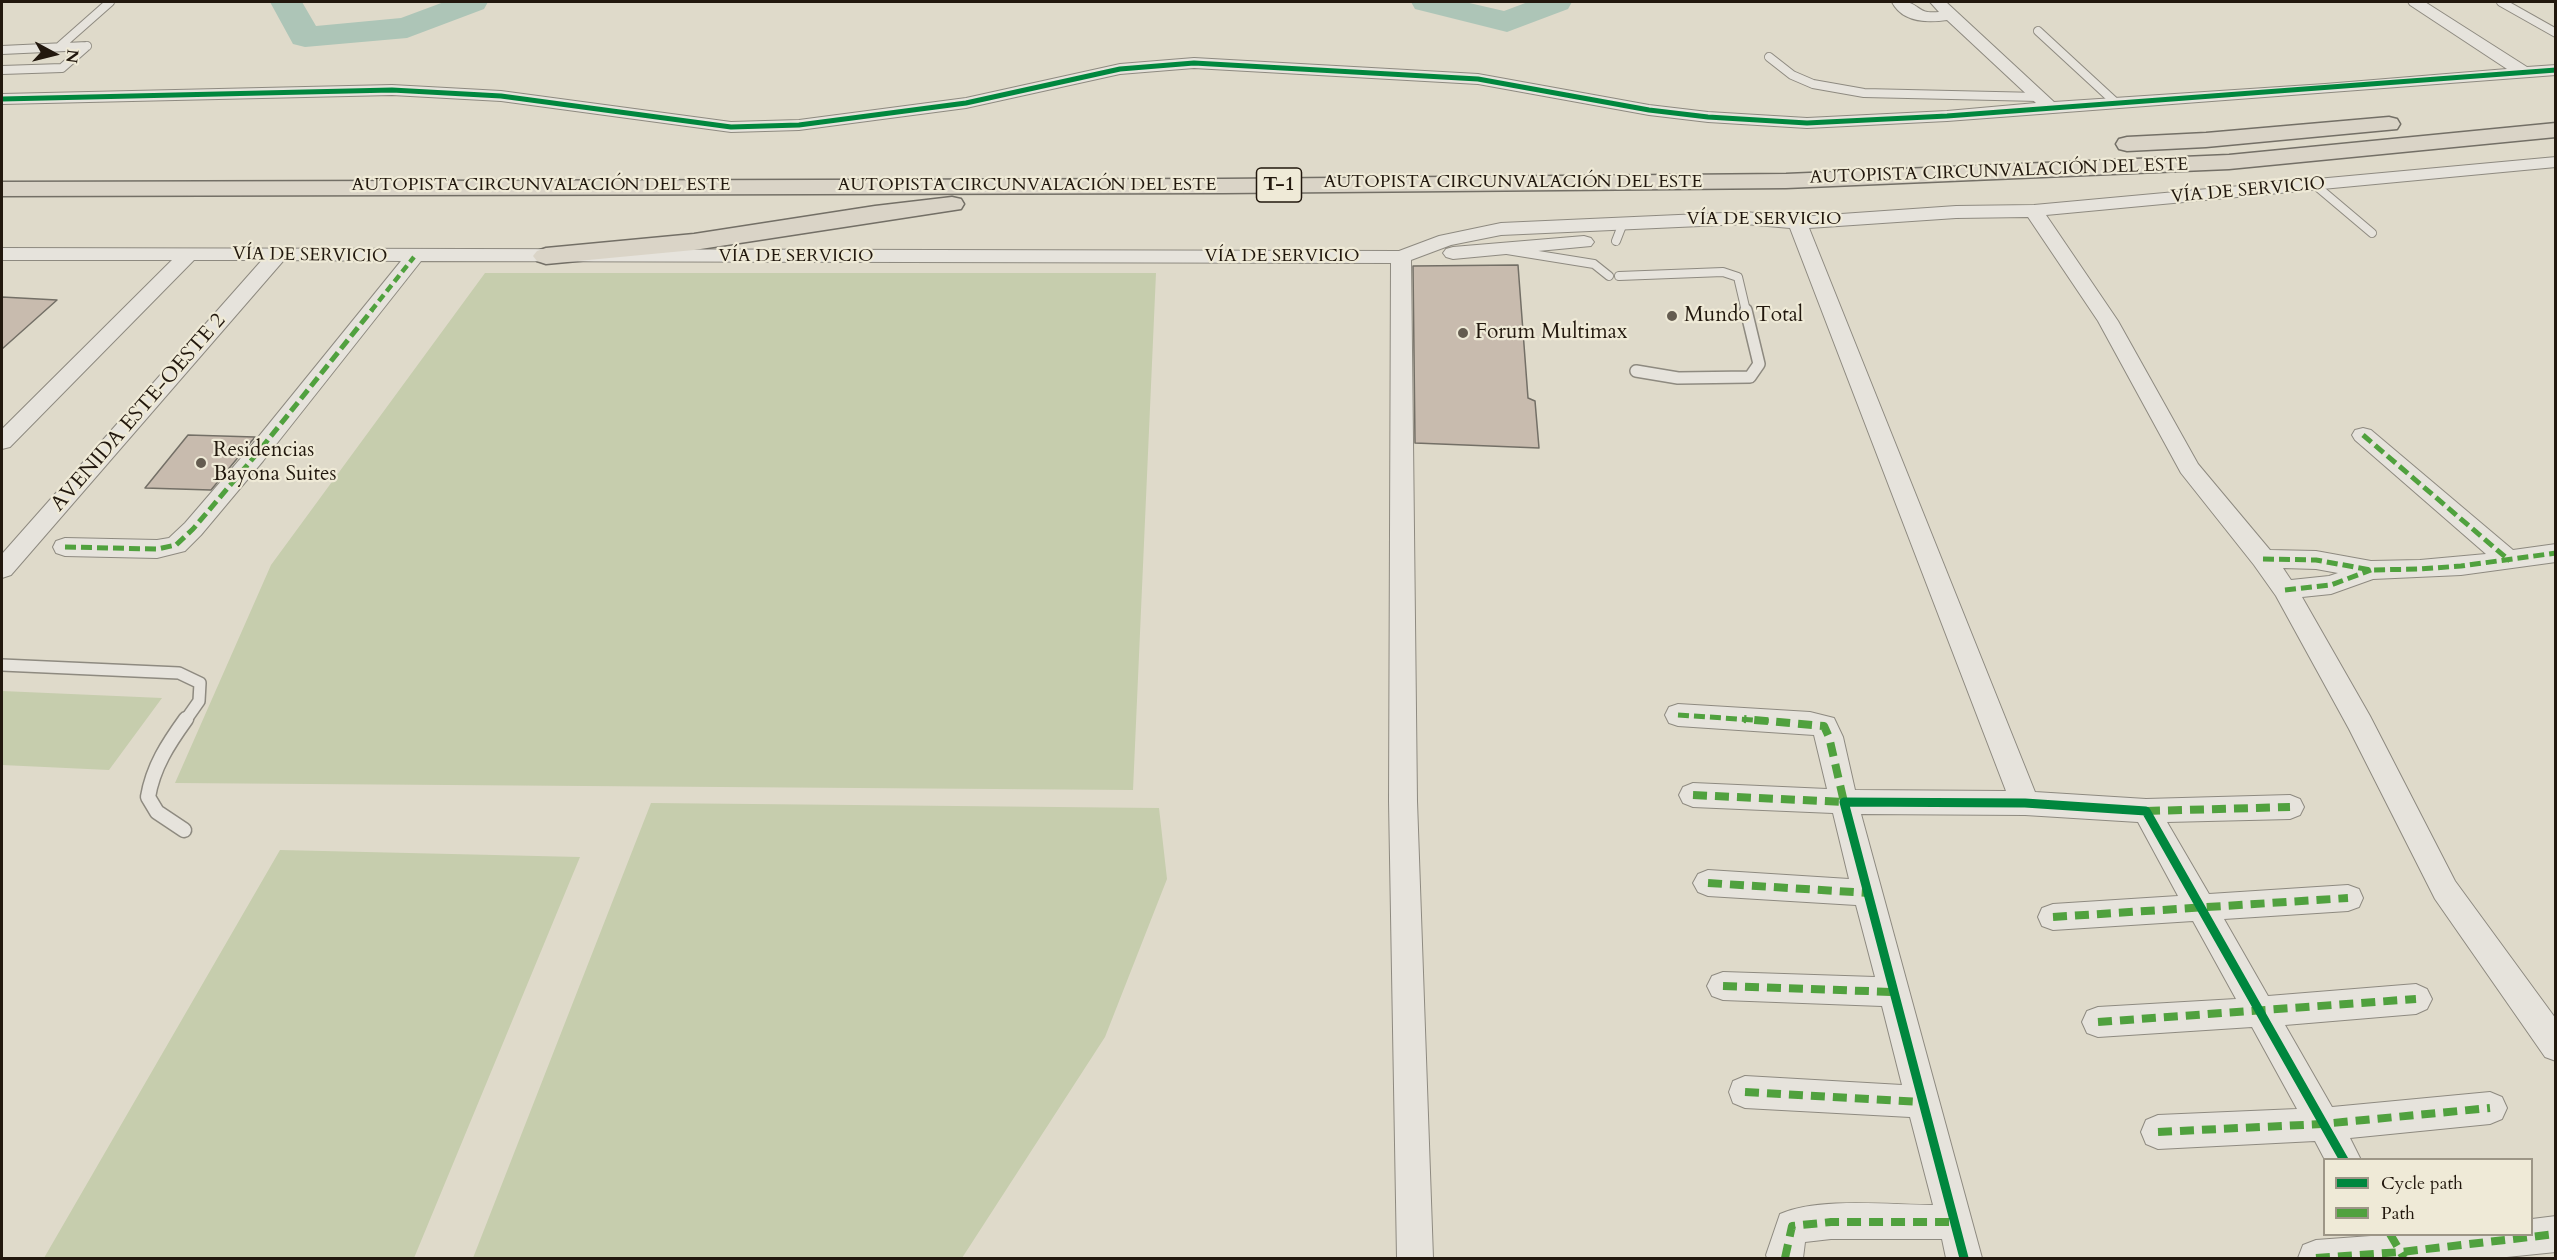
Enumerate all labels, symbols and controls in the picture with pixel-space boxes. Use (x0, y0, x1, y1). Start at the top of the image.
north arrow (24, 24, 84, 84)
text: N (60, 48, 84, 64)
street label: AUTOPISTA CIRCUNVALACIÓN DEL ESTE (1809, 155, 2189, 189)
road number: T-1 (1256, 168, 1302, 202)
street label: AUTOPISTA CIRCUNVALACIÓN DEL ESTE (1324, 172, 1702, 194)
street label: VÍA DE SERVICIO (2170, 173, 2326, 209)
street label: AUTOPISTA CIRCUNVALACIÓN DEL ESTE (352, 175, 730, 197)
street label: AUTOPISTA CIRCUNVALACIÓN DEL ESTE (838, 175, 1216, 197)
street label: VÍA DE SERVICIO (1686, 209, 1842, 231)
street label: VÍA DE SERVICIO (232, 244, 388, 268)
street label: VÍA DE SERVICIO (718, 246, 874, 268)
street label: VÍA DE SERVICIO (1204, 246, 1360, 268)
place label: Mundo Total (1684, 303, 1803, 329)
street label: AVENIDA ESTE-OESTE 2 (46, 309, 232, 517)
marker: Mundo Total (1665, 309, 1679, 323)
place label: Forum Multimax (1475, 320, 1627, 346)
marker: Forum Multimax (1456, 326, 1470, 340)
place label: Residencias Bayona Suites (213, 438, 337, 488)
marker: Residencias Bayona Suites (194, 456, 208, 470)
legend (2323, 1158, 2533, 1236)
text: Cycle path (2381, 1171, 2463, 1196)
text: Path (2381, 1201, 2415, 1226)

